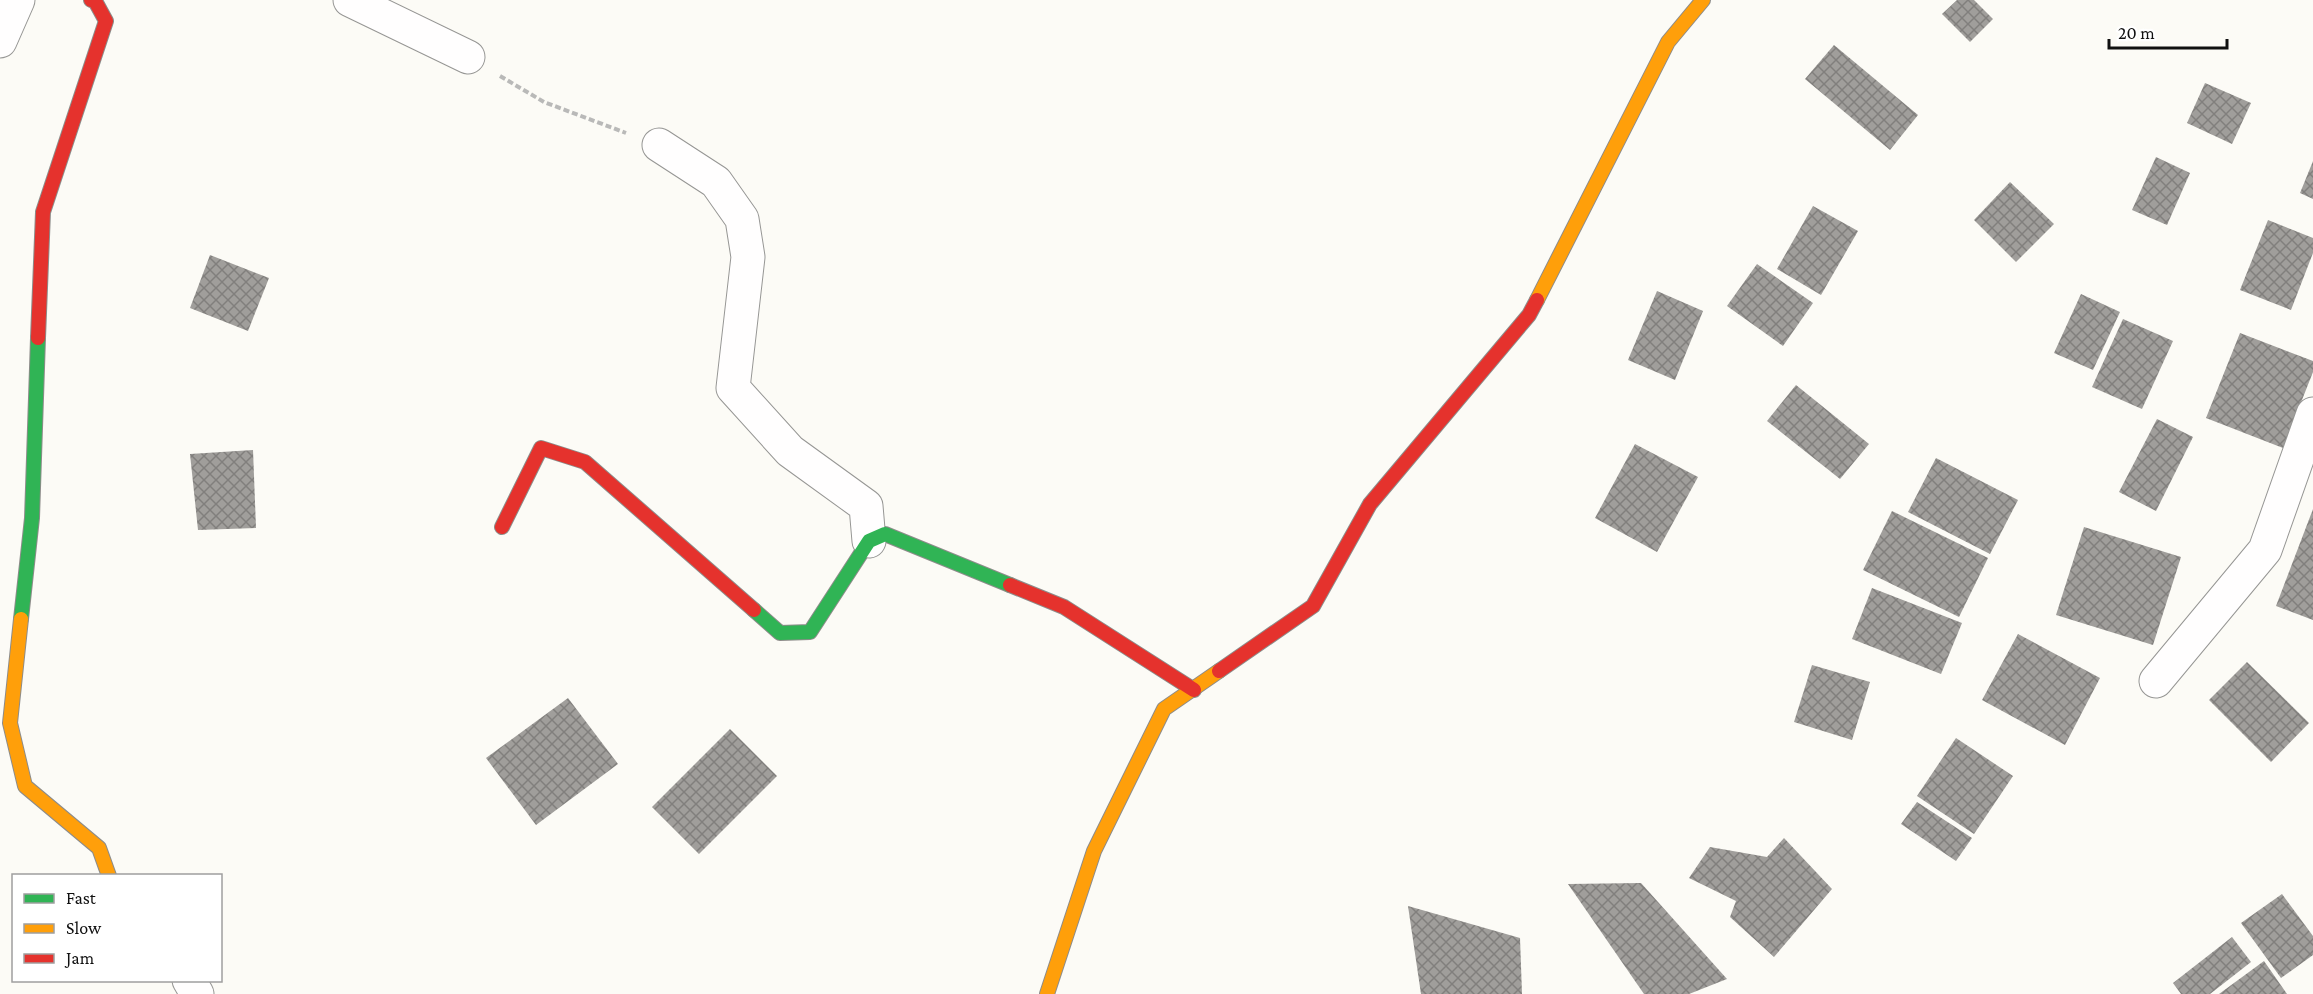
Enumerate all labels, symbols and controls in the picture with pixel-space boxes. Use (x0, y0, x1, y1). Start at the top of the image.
scale bar (2109, 12, 2228, 50)
text: 20 m (2118, 23, 2155, 43)
legend (12, 874, 222, 982)
text: Fast (66, 888, 97, 908)
text: Slow (66, 918, 102, 938)
text: Jam (64, 948, 95, 968)

